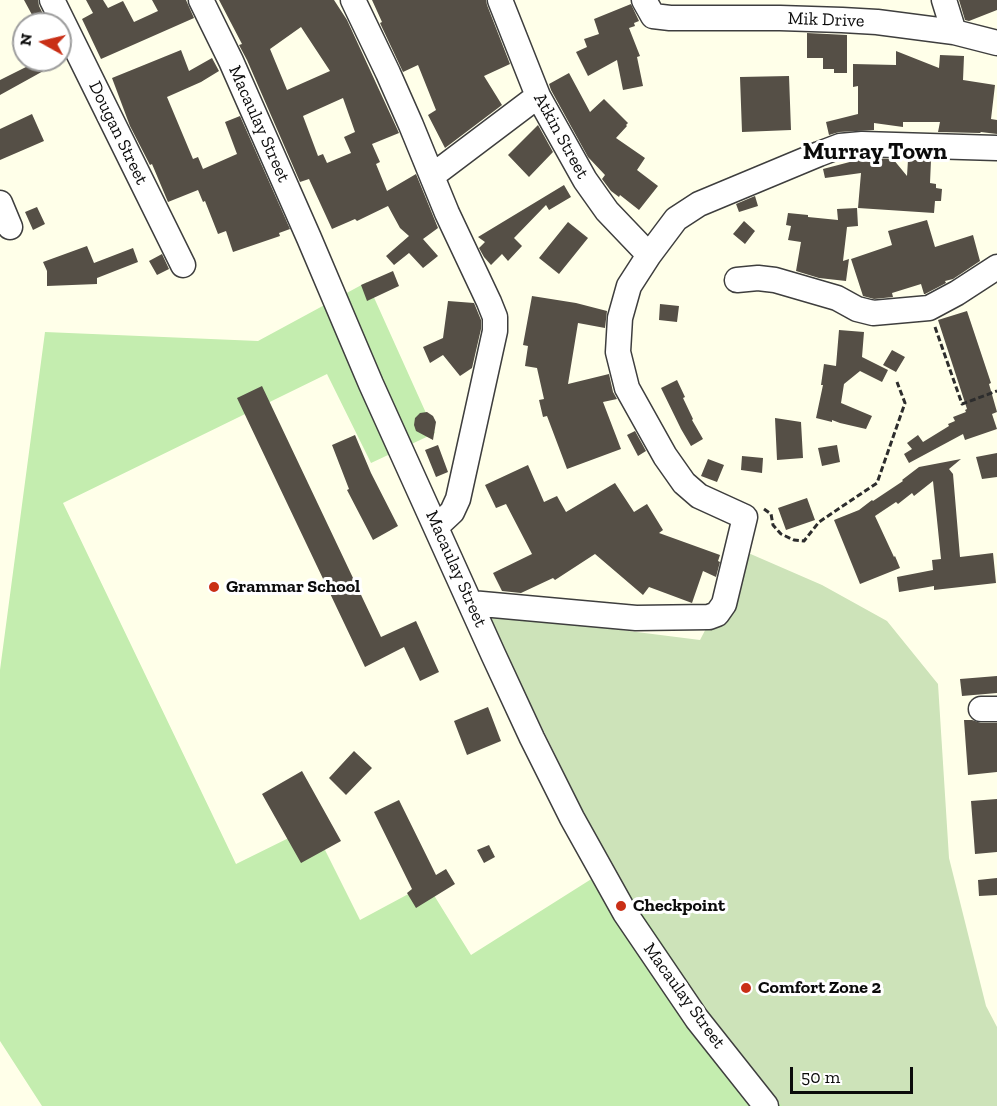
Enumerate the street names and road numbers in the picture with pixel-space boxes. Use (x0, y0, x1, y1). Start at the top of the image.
street label: Mik Drive (787, 8, 865, 32)
street label: Macaulay Street (224, 62, 294, 186)
street label: Dougan Street (84, 78, 152, 188)
street label: Atkin Street (529, 90, 593, 182)
street label: Macaulay Street (421, 507, 491, 631)
street label: Macaulay Street (638, 939, 730, 1053)

